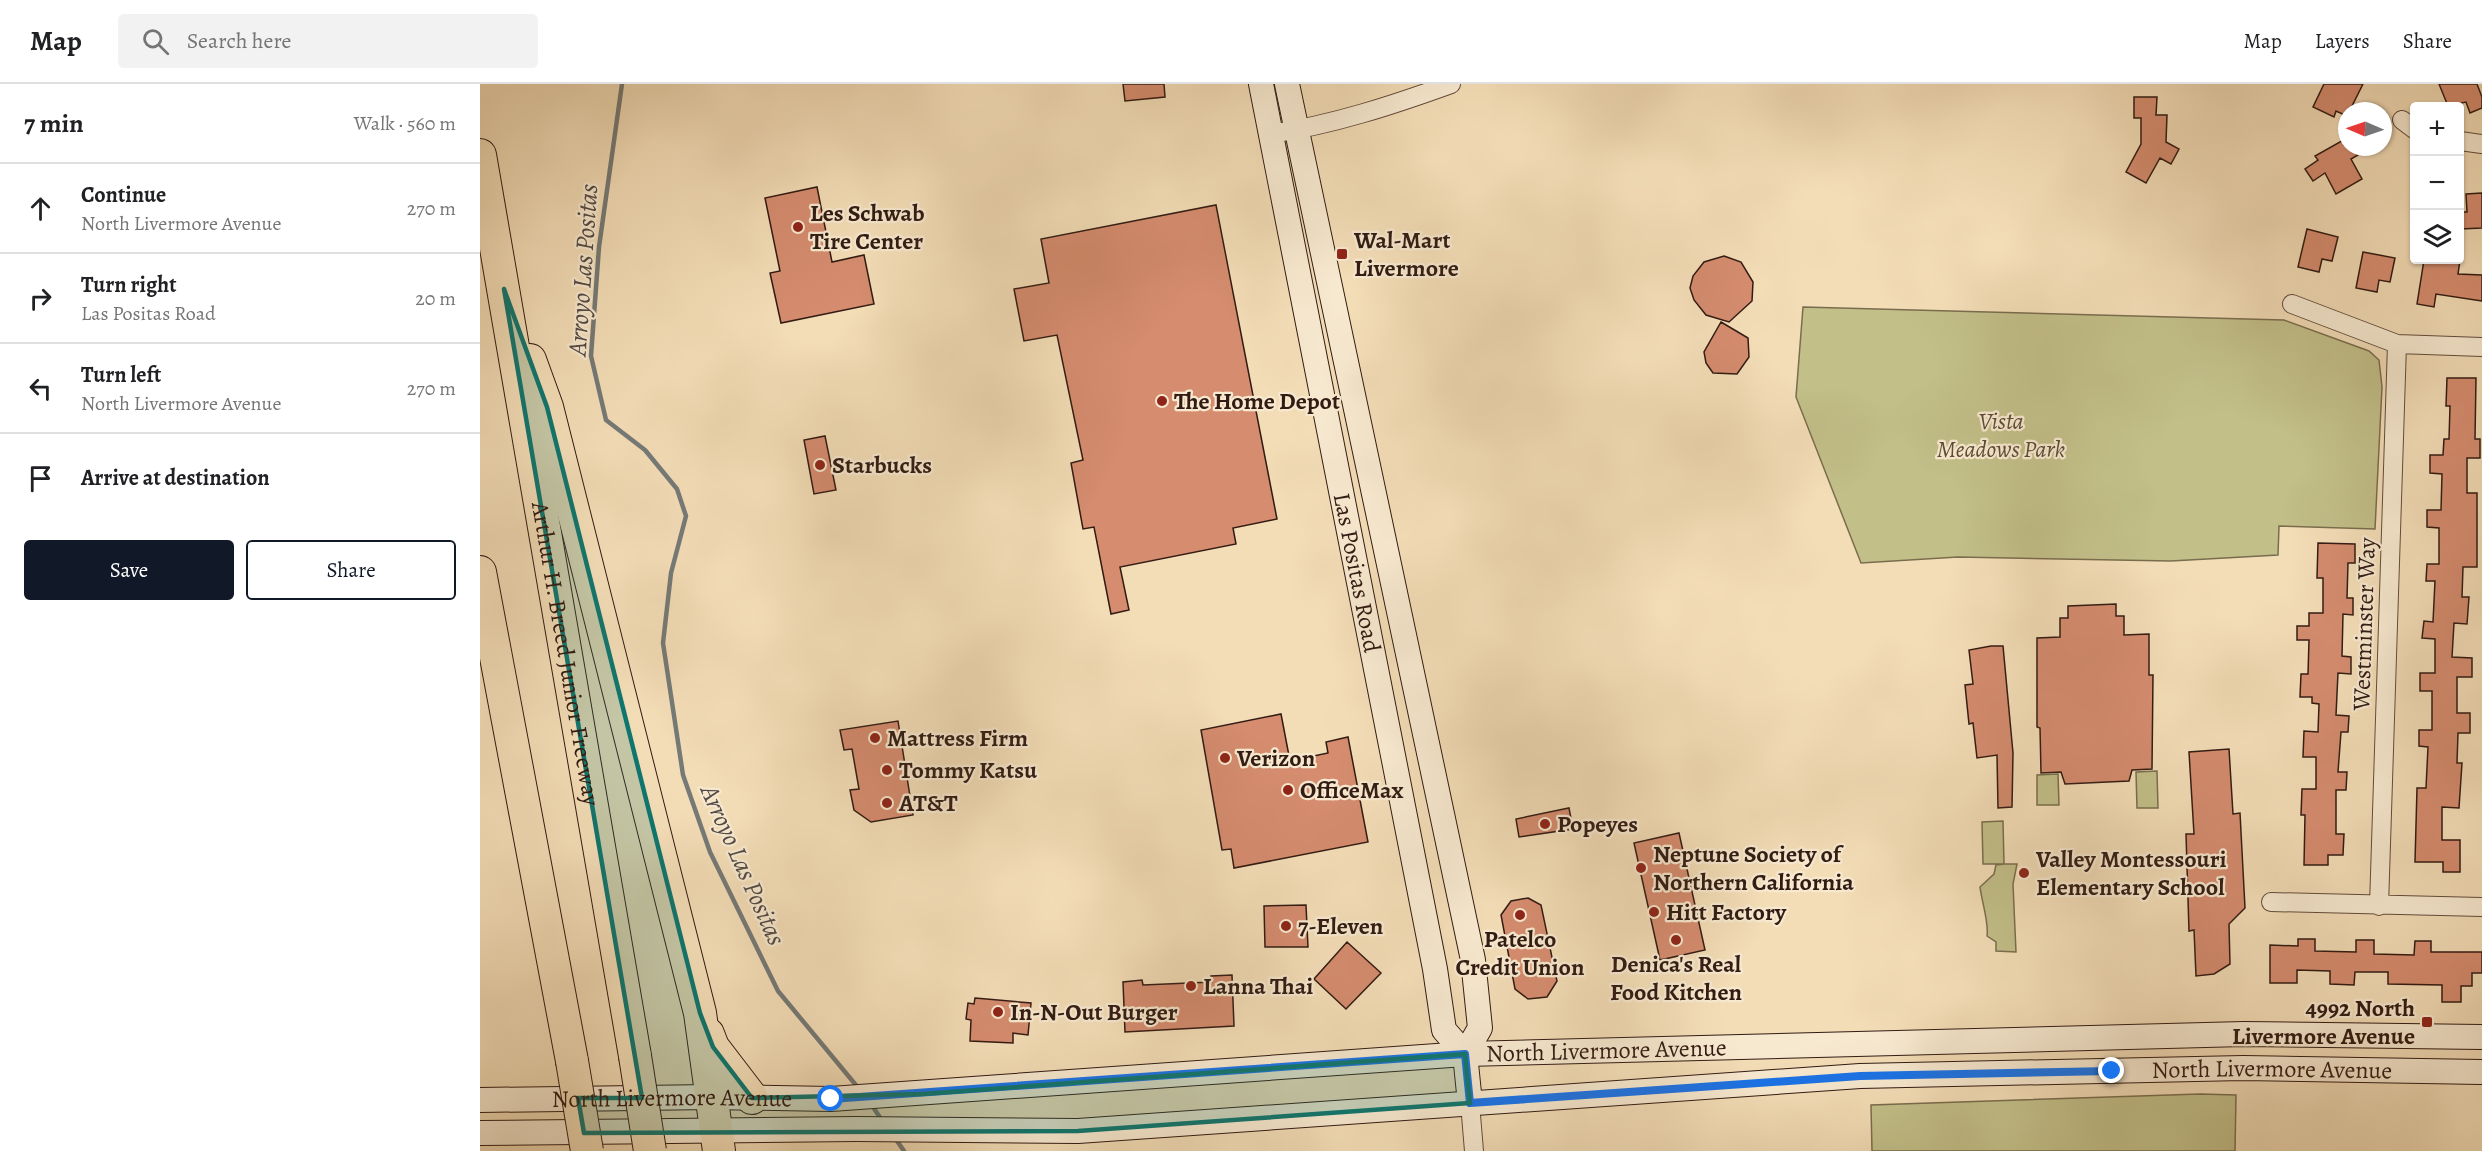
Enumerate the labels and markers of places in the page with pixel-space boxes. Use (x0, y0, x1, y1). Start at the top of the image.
place label: Les Schwab Tire Center (810, 197, 925, 257)
marker: Les Schwab Tire Center (791, 220, 805, 234)
place label: Wal-Mart Livermore (1353, 224, 1459, 284)
marker: Wal-Mart Livermore (1335, 247, 1349, 261)
place label: The Home Depot (1174, 385, 1340, 417)
marker: The Home Depot (1155, 394, 1169, 408)
place label: Starbucks (832, 449, 932, 481)
marker: Starbucks (813, 458, 827, 472)
place label: Mattress Firm (887, 722, 1028, 754)
marker: Mattress Firm (868, 731, 882, 745)
place label: Verizon (1236, 742, 1316, 774)
marker: Verizon (1218, 751, 1232, 765)
place label: Tommy Katsu (899, 754, 1038, 786)
marker: Tommy Katsu (880, 763, 894, 777)
place label: OfficeMax (1300, 774, 1403, 806)
marker: OfficeMax (1281, 783, 1295, 797)
place label: AT&T (898, 787, 958, 819)
marker: AT&T (880, 796, 894, 810)
place label: Popeyes (1557, 808, 1638, 840)
marker: Popeyes (1538, 817, 1552, 831)
place label: Neptune Society of Northern California (1653, 838, 1854, 898)
place label: Valley Montessouri Elementary School (2035, 843, 2227, 903)
marker: Neptune Society of Northern California (1634, 861, 1648, 875)
marker: Valley Montessouri Elementary School (2017, 866, 2031, 880)
place label: Hitt Factory (1666, 896, 1787, 928)
marker: Hitt Factory (1647, 905, 1661, 919)
marker: Patelco Credit Union (1513, 908, 1527, 922)
place label: 7-Eleven (1298, 910, 1384, 942)
marker: 7-Eleven (1279, 919, 1293, 933)
place label: Patelco Credit Union (1456, 923, 1585, 983)
marker: Denica's Real Food Kitchen (1669, 933, 1683, 947)
place label: Denica's Real Food Kitchen (1610, 948, 1742, 1008)
place label: Lanna Thai (1203, 970, 1313, 1002)
marker: Lanna Thai (1184, 979, 1198, 993)
place label: 4992 North Livermore Avenue (2232, 992, 2415, 1052)
place label: In-N-Out Burger (1010, 996, 1178, 1028)
marker: In-N-Out Burger (991, 1005, 1005, 1019)
marker: 4992 North Livermore Avenue (2420, 1015, 2434, 1029)

